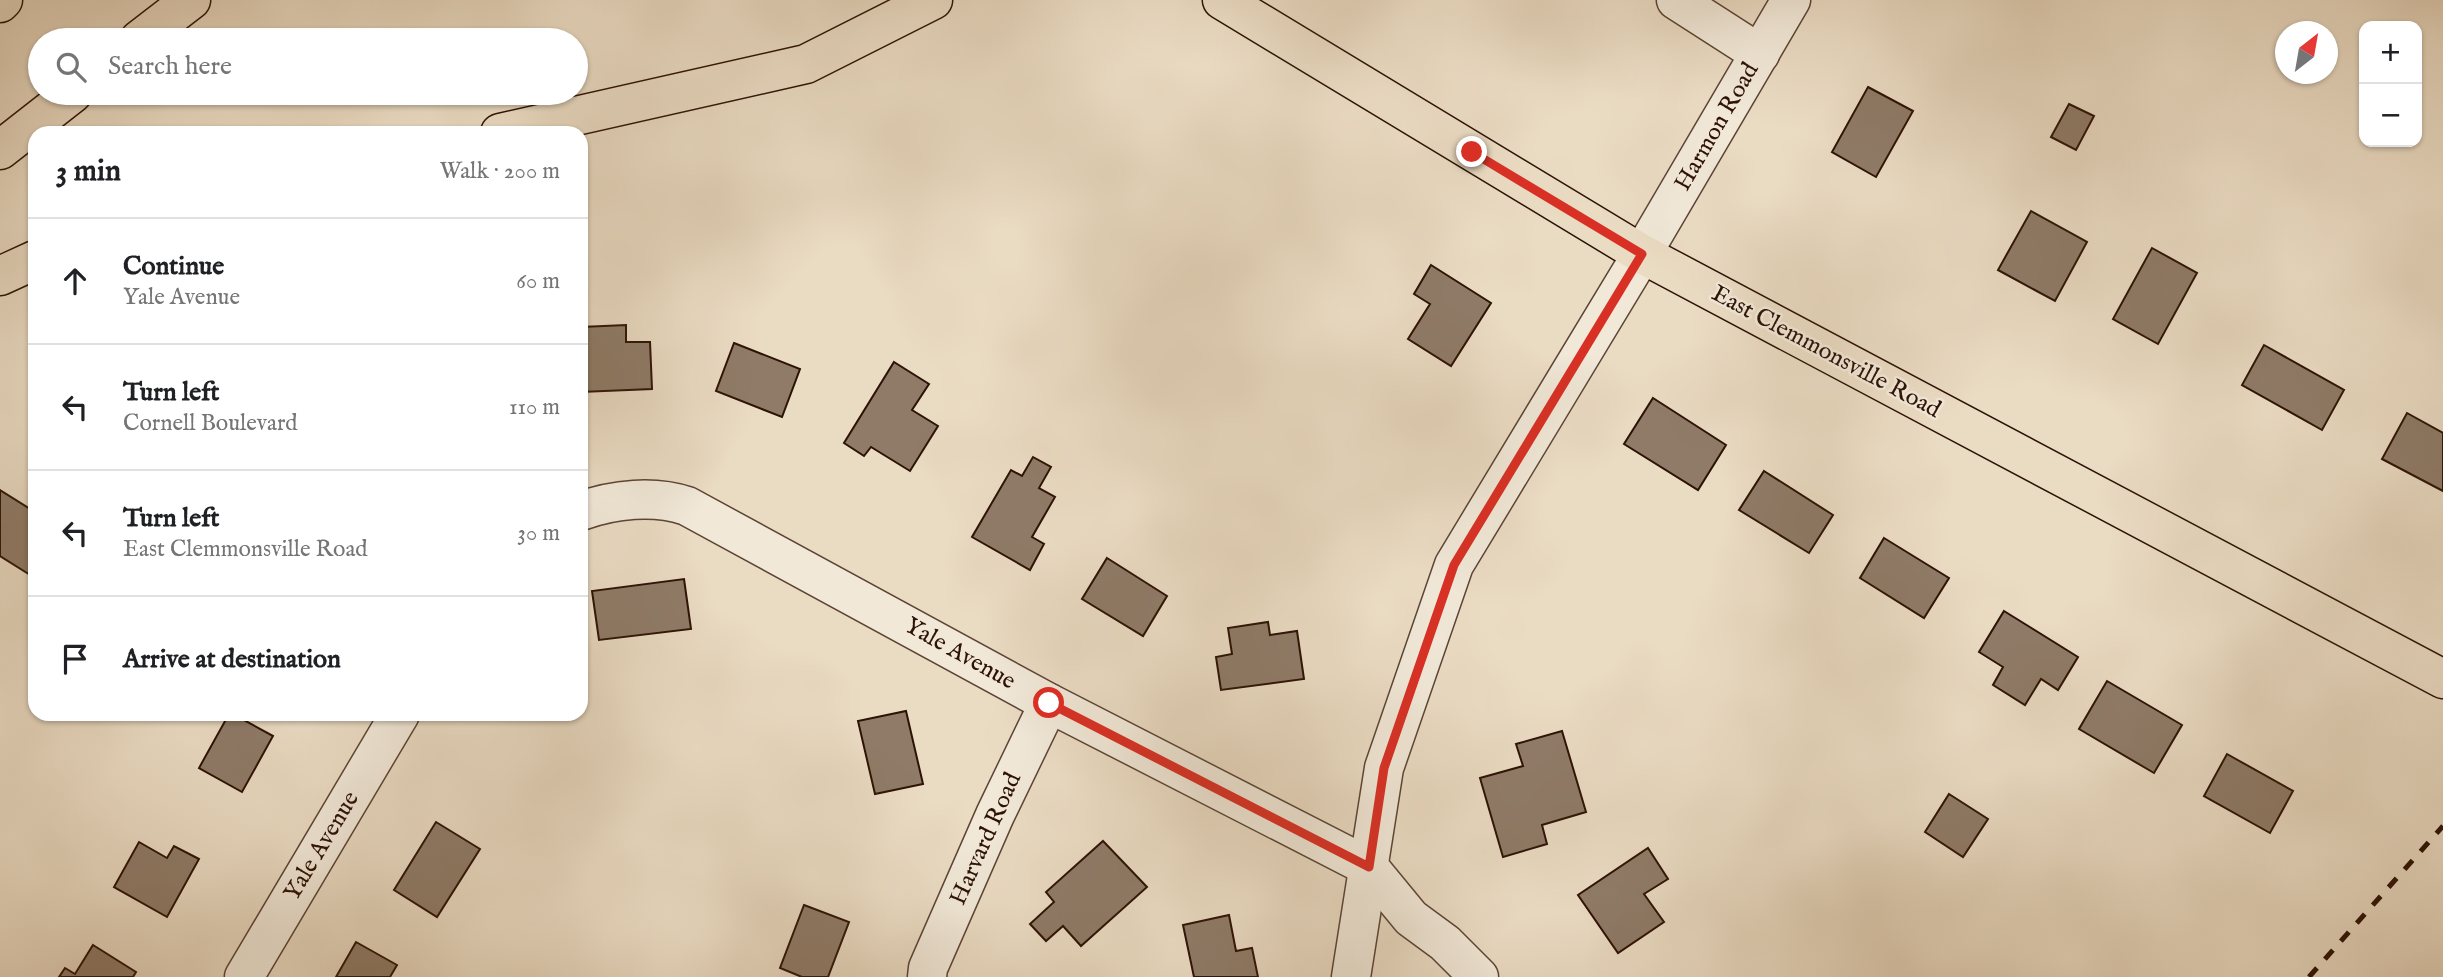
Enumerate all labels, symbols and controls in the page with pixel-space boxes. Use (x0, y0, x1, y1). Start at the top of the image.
north arrow (2275, 21, 2338, 84)
map controls (2359, 21, 2422, 147)
button: + (2359, 21, 2422, 84)
search box (28, 28, 588, 105)
icon: search (52, 48, 90, 86)
text: Search here (108, 50, 232, 83)
street label: Harmon Road (1668, 57, 1766, 197)
button: − (2359, 84, 2422, 147)
route end (1456, 136, 1487, 167)
text: 3 min (56, 153, 121, 191)
text: Walk · 200 m (440, 157, 560, 186)
text: Continue (123, 250, 224, 283)
icon: ahead (56, 262, 94, 300)
text: 60 m (516, 267, 560, 296)
street label: East Clemmonsville Road (1706, 278, 1946, 426)
text: Yale Avenue (123, 283, 240, 312)
text: Turn left (123, 376, 220, 409)
icon: left (56, 388, 94, 426)
text: 110 m (509, 393, 560, 422)
text: Cornell Boulevard (123, 409, 298, 438)
text: Turn left (123, 502, 220, 535)
icon: left (56, 514, 94, 552)
text: 30 m (517, 519, 560, 548)
text: East Clemmonsville Road (123, 535, 368, 564)
street label: Yale Avenue (899, 611, 1021, 697)
icon: arrive (56, 640, 94, 678)
text: Arrive at destination (123, 643, 341, 676)
route start (1033, 687, 1064, 718)
street label: Harvard Road (943, 768, 1029, 910)
street label: Yale Avenue (277, 786, 367, 906)

